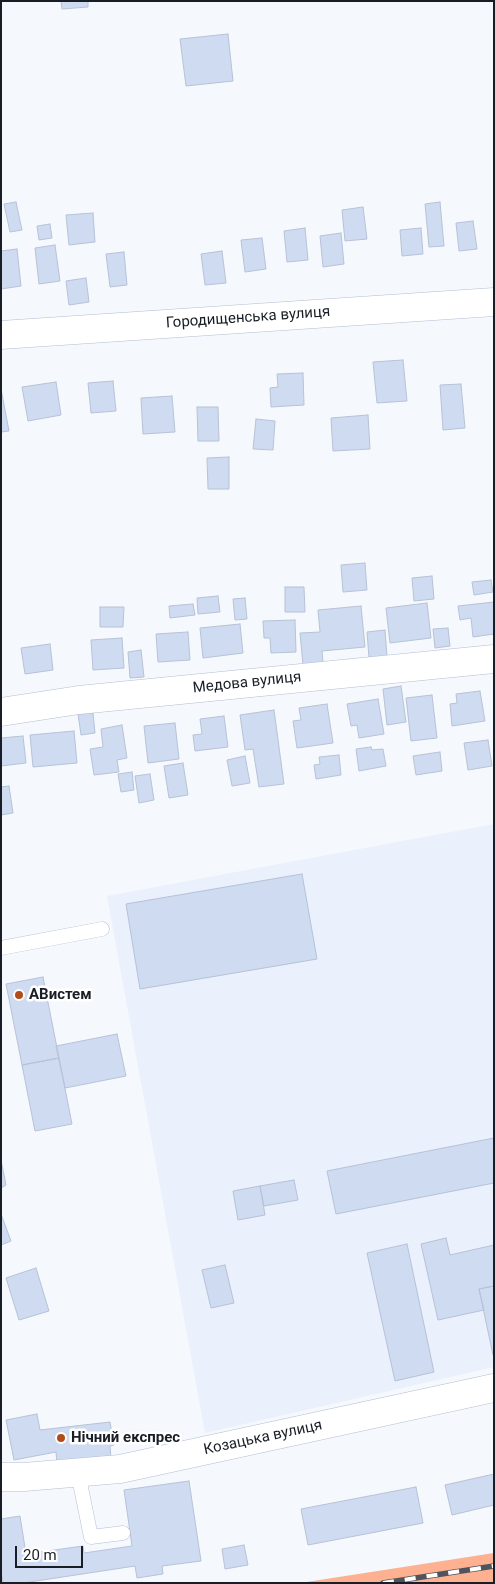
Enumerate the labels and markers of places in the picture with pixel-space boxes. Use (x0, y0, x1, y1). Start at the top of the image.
place label: АВистем (29, 986, 92, 1004)
marker: АВистем (13, 989, 25, 1001)
place label: Нічний експрес (71, 1429, 180, 1447)
marker: Нічний експрес (55, 1432, 67, 1444)

